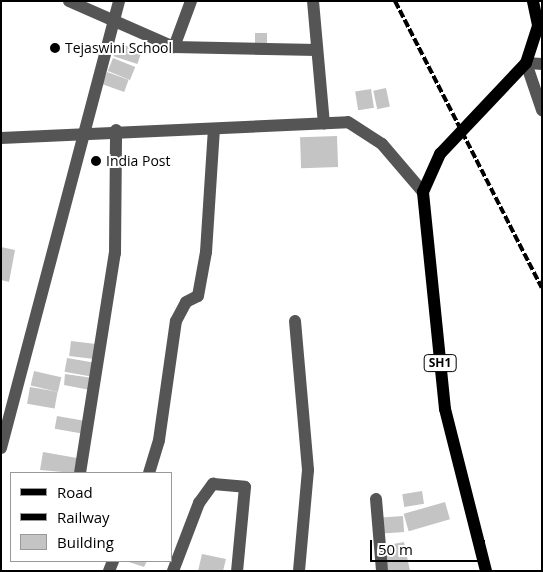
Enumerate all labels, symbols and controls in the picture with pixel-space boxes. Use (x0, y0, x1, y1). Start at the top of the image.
place label: Tejaswini School (65, 40, 172, 56)
marker: Tejaswini School (49, 42, 61, 54)
place label: India Post (106, 153, 171, 169)
marker: India Post (90, 155, 102, 167)
road number: SH1 (422, 353, 458, 372)
legend (10, 472, 172, 562)
text: Road (57, 482, 93, 502)
text: Railway (57, 507, 110, 527)
scale bar (373, 530, 488, 562)
text: Building (57, 532, 114, 552)
text: 50 m (378, 539, 413, 559)

